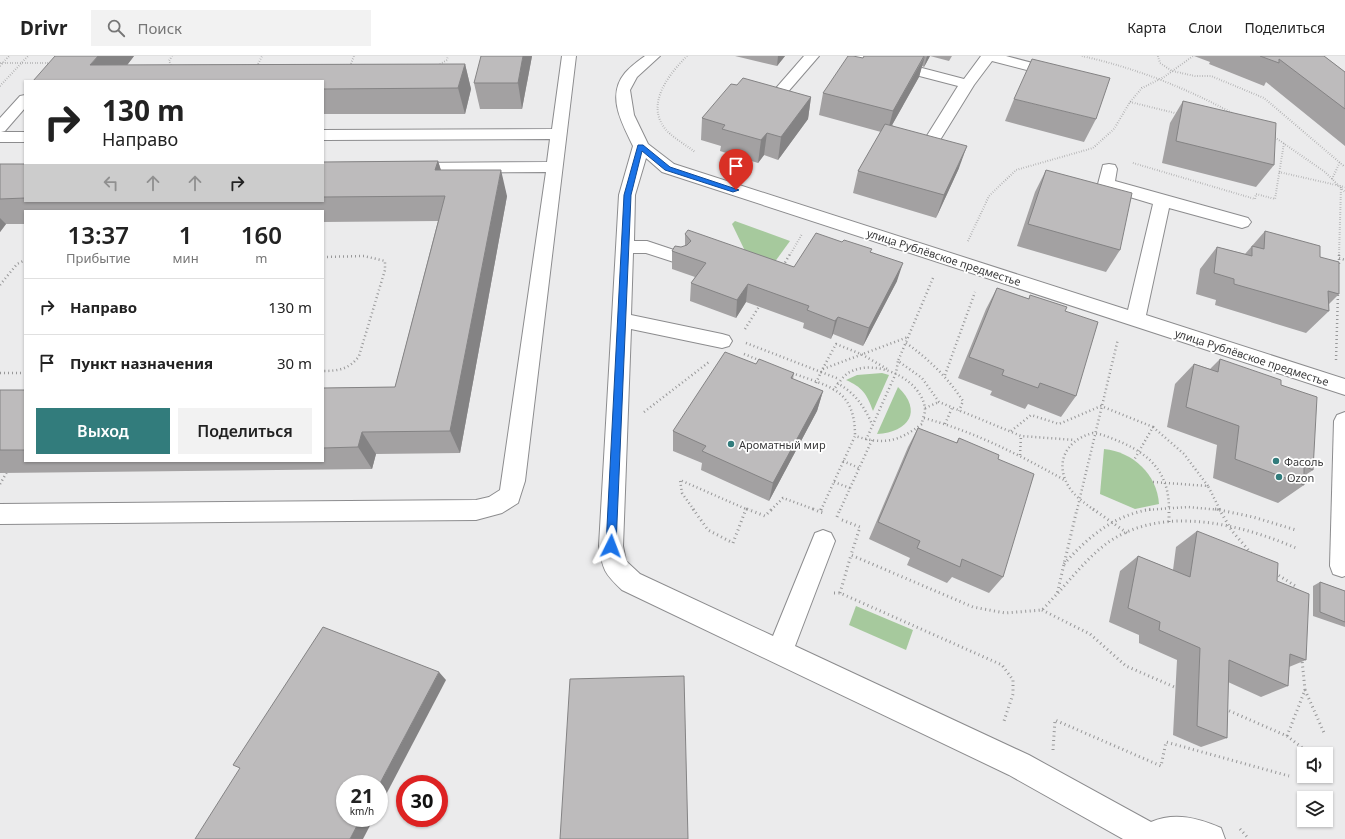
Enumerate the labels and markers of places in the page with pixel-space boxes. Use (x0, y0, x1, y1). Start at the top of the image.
pin (719, 149, 753, 190)
place label: Ароматный мир (739, 437, 826, 452)
marker: Ароматный мир (726, 439, 736, 449)
place label: Фасоль (1284, 454, 1323, 469)
marker: Фасоль (1271, 456, 1281, 466)
place label: Ozon (1287, 470, 1314, 485)
marker: Ozon (1274, 472, 1284, 482)

